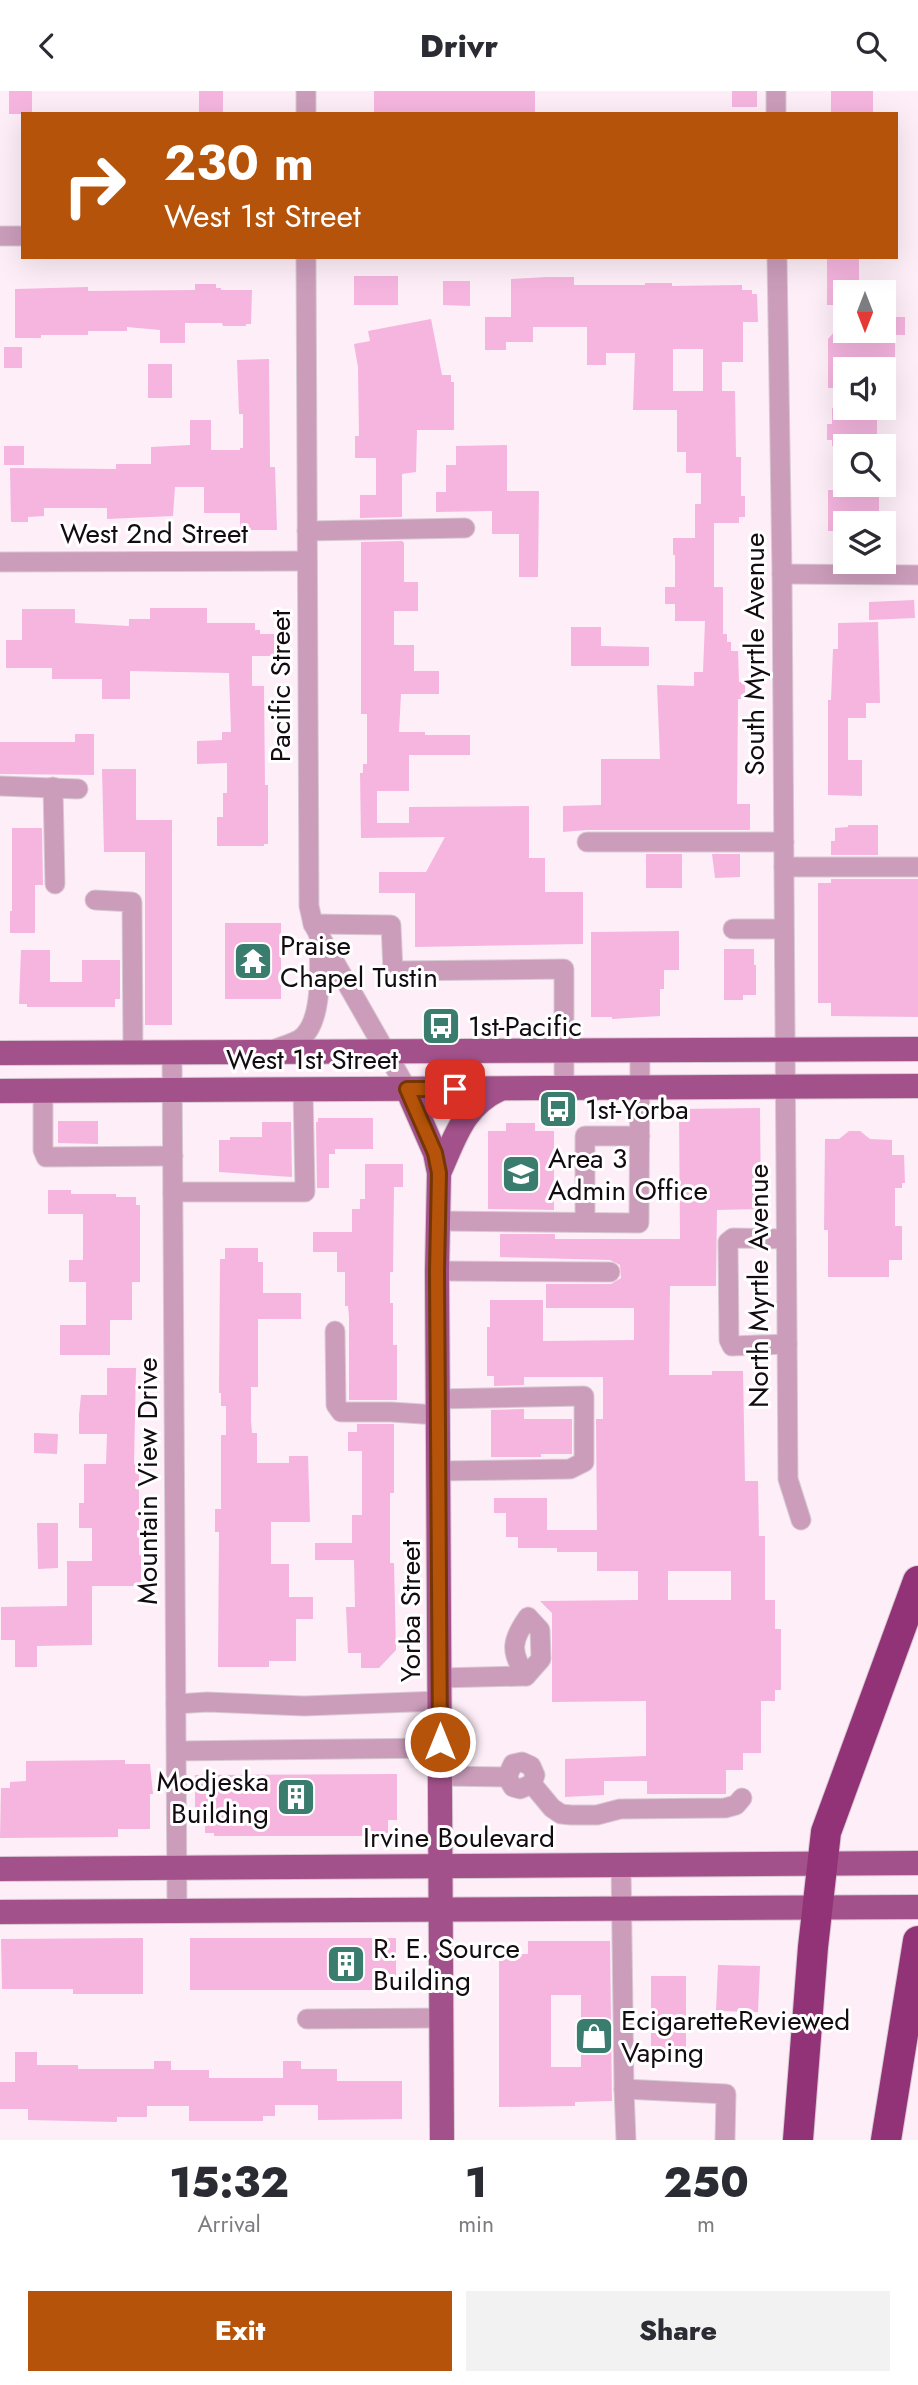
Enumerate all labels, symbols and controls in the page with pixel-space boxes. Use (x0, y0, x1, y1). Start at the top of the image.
text: Drivr (420, 23, 498, 69)
icon: back (28, 27, 66, 65)
icon: search (852, 27, 890, 65)
text: 230 m (164, 128, 314, 198)
icon: right (49, 140, 140, 231)
text: West 1st Street (164, 193, 361, 239)
north arrow (833, 280, 896, 343)
map controls (833, 280, 896, 574)
button: sound (833, 357, 896, 420)
button: search (833, 434, 896, 497)
button: layers (833, 511, 896, 574)
street label: West 2nd Street (60, 513, 248, 554)
street label: South Myrtle Avenue (734, 533, 775, 775)
street label: Pacific Street (260, 609, 301, 762)
place label: Praise Chapel Tustin (280, 925, 438, 998)
temple icon: Praise Chapel Tustin (232, 940, 274, 982)
bus stop icon: 1st-Pacific (420, 1005, 462, 1047)
place label: 1st-Pacific (468, 1006, 582, 1047)
street label: West 1st Street (226, 1039, 398, 1080)
pin (425, 1059, 485, 1119)
icon: arrive (436, 1070, 474, 1108)
bus stop icon: 1st-Yorba (537, 1088, 579, 1130)
place label: 1st-Yorba (585, 1089, 689, 1130)
place label: Area 3 Admin Office (548, 1138, 708, 1211)
school or university icon: Area 3 Admin Office (500, 1153, 542, 1195)
street label: North Myrtle Avenue (738, 1164, 779, 1408)
street label: Mountain View Drive (127, 1357, 168, 1605)
street label: Yorba Street (390, 1540, 431, 1682)
position arrow (403, 1705, 477, 1779)
place label: Modjeska Building (157, 1761, 269, 1834)
building icon: Modjeska Building (275, 1776, 317, 1818)
street label: Irvine Boulevard (363, 1817, 555, 1858)
place label: R. E. Source Building (373, 1928, 520, 2001)
building icon: R. E. Source Building (325, 1943, 367, 1985)
place label: EcigaretteReviewed Vaping (621, 2000, 850, 2073)
shop icon: EcigaretteReviewed Vaping (573, 2015, 615, 2057)
text: 15:32 (169, 2152, 289, 2213)
text: 1 (465, 2152, 487, 2213)
text: 250 (663, 2152, 749, 2213)
text: Arrival (197, 2207, 261, 2241)
text: min (458, 2207, 494, 2241)
text: m (697, 2207, 715, 2241)
button: Exit (28, 2291, 452, 2371)
button: Share (466, 2291, 890, 2371)

